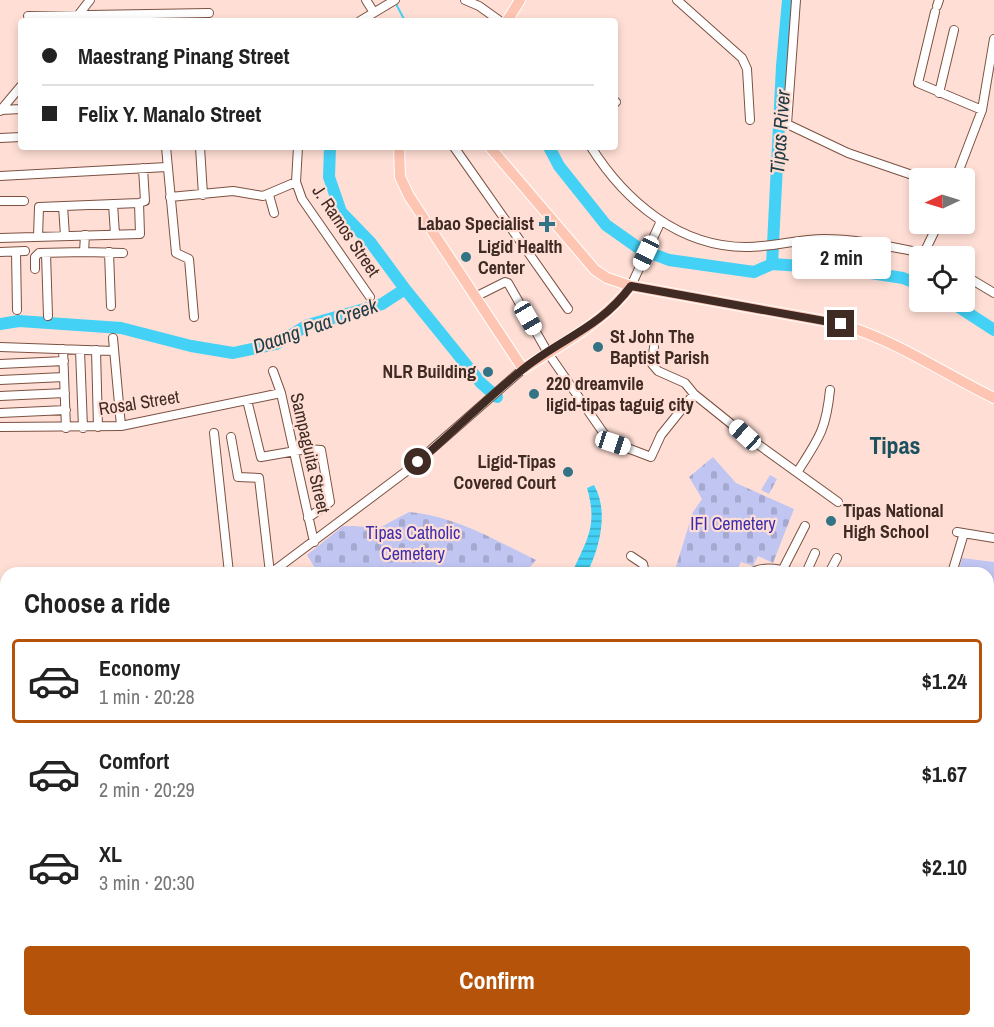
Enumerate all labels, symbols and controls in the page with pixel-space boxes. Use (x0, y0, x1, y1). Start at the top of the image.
text: Maestrang Pinang Street (78, 41, 290, 71)
water label: Tipas River (763, 89, 796, 175)
text: Felix Y. Manalo Street (78, 99, 261, 129)
north arrow (909, 168, 975, 234)
map controls (909, 168, 975, 312)
street label: J. Ramos Street (306, 180, 386, 282)
place label: Labao Specialist (418, 211, 534, 236)
marker: Labao Specialist (538, 215, 556, 233)
car (630, 233, 662, 273)
place label: Ligid Health Center (478, 234, 562, 280)
callout: 2 min (792, 237, 890, 279)
text: 2 min (820, 244, 863, 271)
button: locate (909, 246, 975, 312)
marker: Ligid Health Center (459, 250, 473, 264)
water label: Daang Paa Creek (249, 291, 382, 360)
car (511, 298, 545, 338)
route end (827, 310, 854, 337)
place label: St John The Baptist Parish (610, 324, 709, 370)
marker: St John The Baptist Parish (591, 340, 605, 354)
place label: NLR Building (383, 359, 476, 384)
marker: NLR Building (481, 365, 495, 379)
place label: 220 dreamvile ligid-tipas taguig city (546, 371, 694, 417)
street label: Rosal Street (97, 384, 181, 421)
marker: 220 dreamvile ligid-tipas taguig city (527, 387, 541, 401)
street label: Sampaguita Street (284, 390, 337, 516)
car (726, 416, 764, 454)
car (593, 429, 633, 457)
district label: Tipas (869, 429, 921, 461)
route start (404, 448, 431, 475)
place label: Ligid-Tipas Covered Court (453, 449, 556, 495)
marker: Ligid-Tipas Covered Court (561, 465, 575, 479)
place label: Tipas National High School (843, 498, 944, 544)
park label: IFI Cemetery (690, 511, 776, 536)
marker: Tipas National High School (824, 514, 838, 528)
park label: Tipas Catholic Cemetery (366, 520, 460, 566)
text: Choose a ride (24, 585, 170, 621)
text: Economy (99, 653, 180, 683)
icon: car (27, 654, 81, 708)
text: $1.24 (922, 666, 967, 696)
text: 1 min · 20:28 (99, 683, 195, 710)
text: Comfort (99, 746, 169, 776)
icon: car (27, 747, 81, 801)
text: $1.67 (922, 759, 967, 789)
text: 2 min · 20:29 (99, 776, 195, 803)
text: XL (99, 839, 122, 869)
icon: car (27, 840, 81, 894)
text: $2.10 (922, 852, 967, 882)
text: 3 min · 20:30 (99, 869, 195, 896)
button: Confirm (24, 946, 970, 1015)

